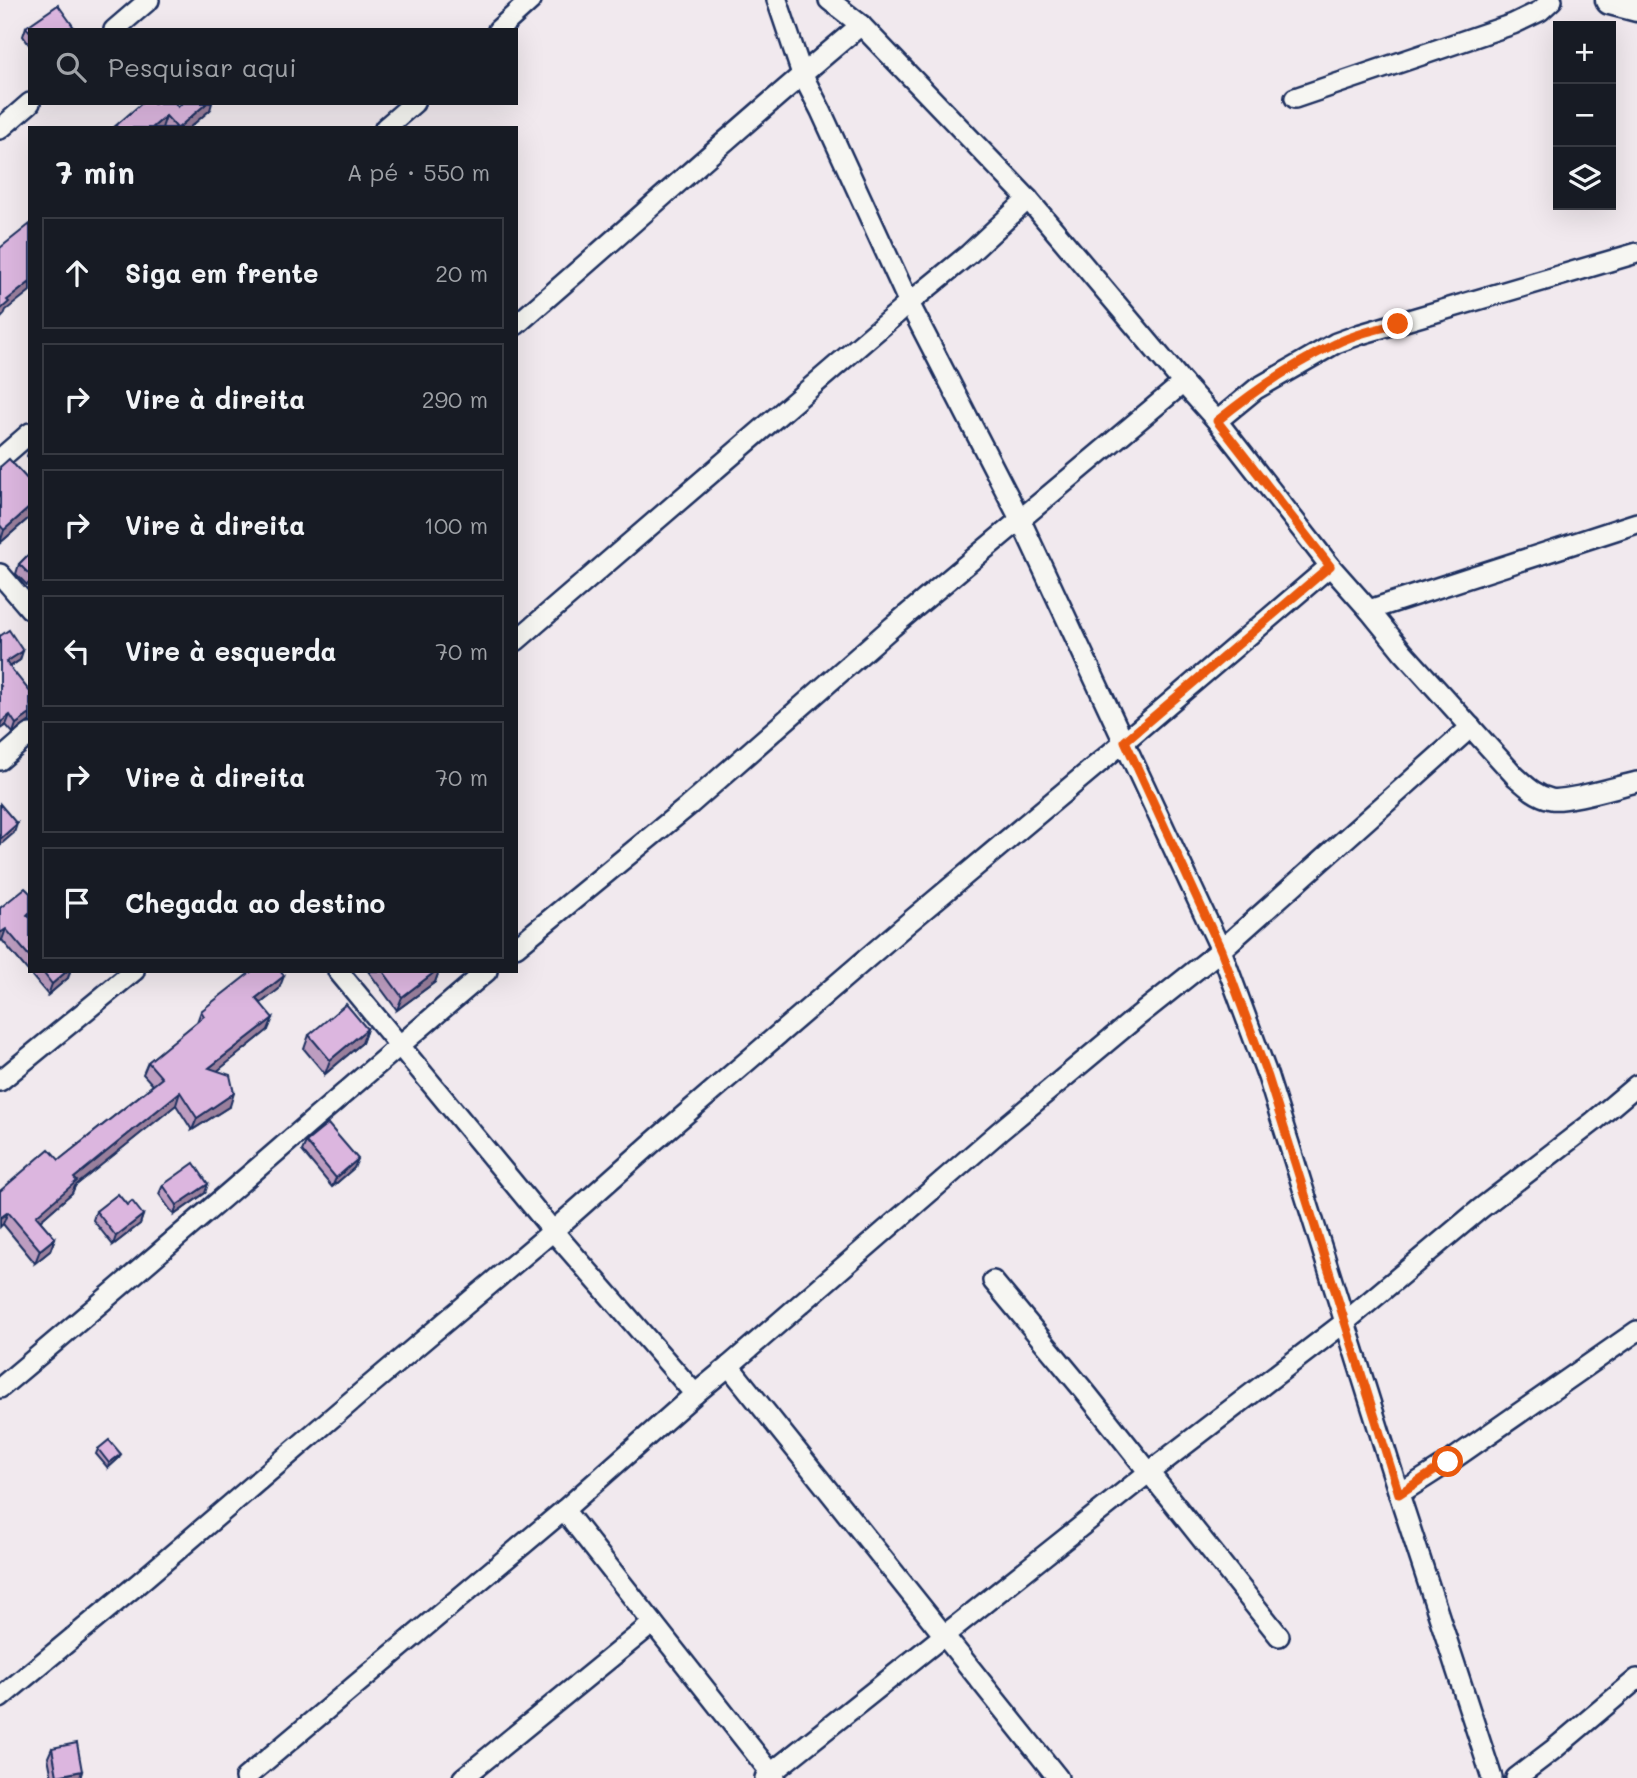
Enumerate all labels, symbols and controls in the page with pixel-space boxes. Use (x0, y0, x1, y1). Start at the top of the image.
map controls (1553, 21, 1616, 210)
button: + (1553, 21, 1616, 84)
search box (28, 28, 518, 105)
icon: search (52, 48, 90, 86)
text: Pesquisar aqui (108, 50, 297, 84)
button: − (1553, 84, 1616, 147)
button: layers (1553, 147, 1616, 210)
text: 7 min (56, 152, 135, 192)
text: A pé · 550 m (347, 157, 490, 187)
icon: ahead (58, 254, 96, 292)
text: Siga em frente (125, 256, 319, 290)
text: 20 m (435, 258, 488, 288)
route end (1382, 308, 1413, 339)
icon: right (58, 380, 96, 418)
text: Vire à direita (125, 382, 305, 416)
text: 290 m (422, 384, 488, 414)
icon: right (58, 506, 96, 544)
text: Vire à direita (125, 508, 305, 542)
text: 100 m (424, 510, 488, 540)
icon: left (58, 632, 96, 670)
text: Vire à esquerda (125, 634, 336, 668)
text: 70 m (435, 636, 488, 666)
icon: right (58, 758, 96, 796)
text: Vire à direita (125, 760, 305, 794)
text: 70 m (435, 762, 488, 792)
icon: arrive (58, 884, 96, 922)
text: Chegada ao destino (125, 886, 385, 920)
route start (1432, 1446, 1463, 1477)

